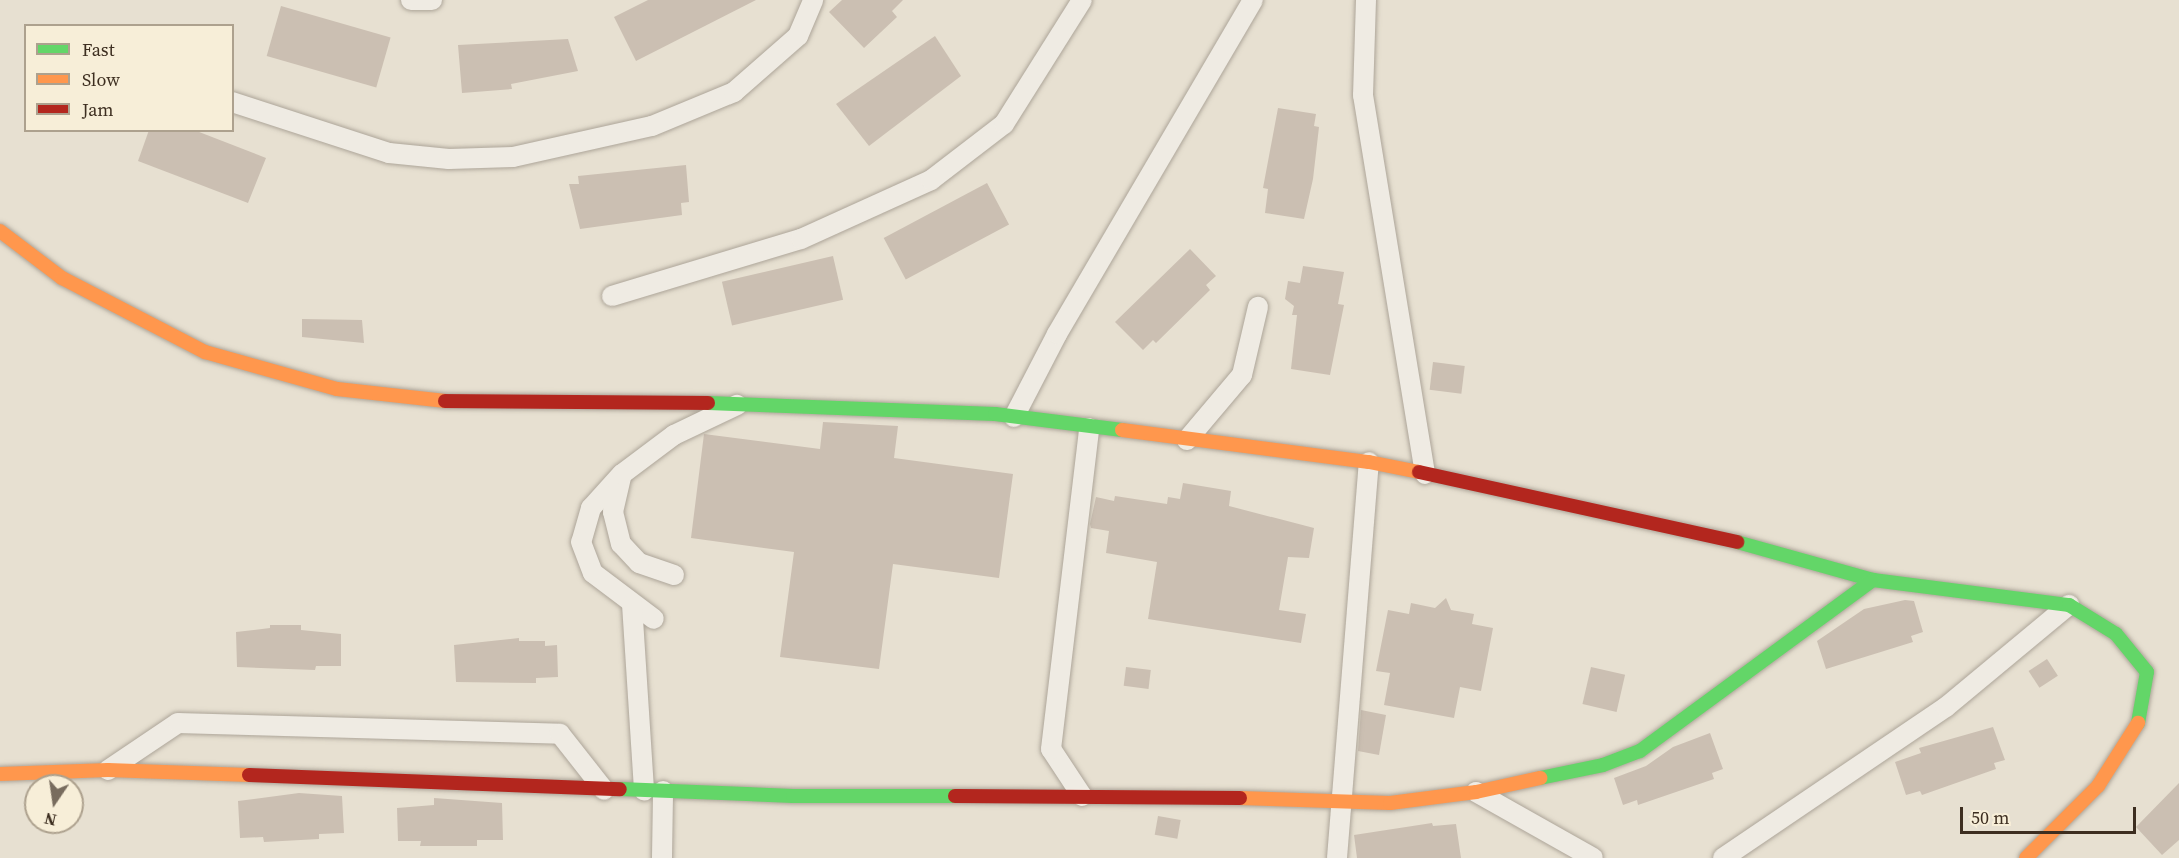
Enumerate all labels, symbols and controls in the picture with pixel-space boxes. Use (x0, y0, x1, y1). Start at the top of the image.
legend (24, 24, 234, 132)
text: Fast (82, 37, 115, 62)
text: Slow (82, 67, 120, 92)
text: Jam (82, 97, 114, 122)
north arrow (24, 774, 84, 834)
scale bar (1963, 795, 2138, 833)
text: 50 m (1971, 805, 2009, 830)
text: N (42, 808, 59, 832)

